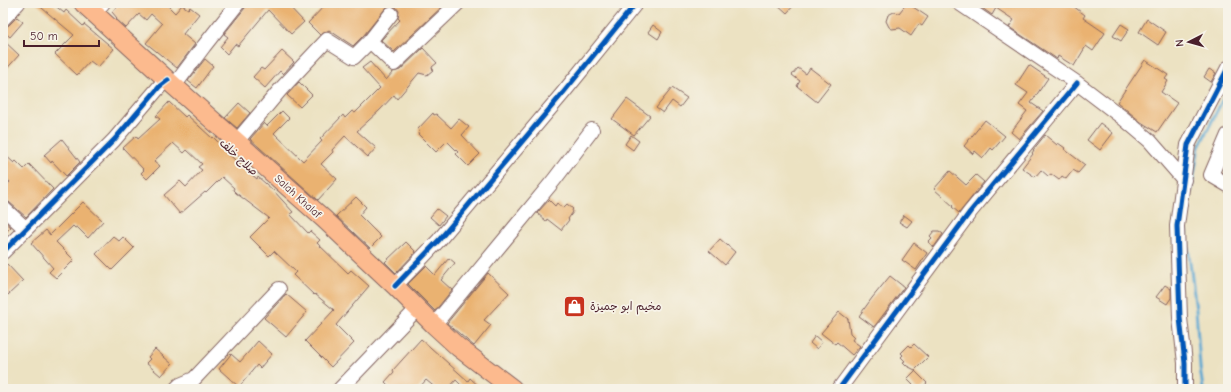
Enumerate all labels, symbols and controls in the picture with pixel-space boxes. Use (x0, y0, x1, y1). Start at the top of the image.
scale bar (24, 22, 99, 48)
north arrow (1169, 22, 1209, 62)
text: 50 m (30, 29, 58, 43)
text: N (1173, 39, 1186, 47)
street label: صلاح خلف (216, 136, 261, 179)
street label: Salah Khalaf (272, 172, 324, 221)
shop icon: مخيم ابو جميزة (562, 293, 588, 319)
place label: مخيم ابو جميزة (590, 300, 661, 315)

